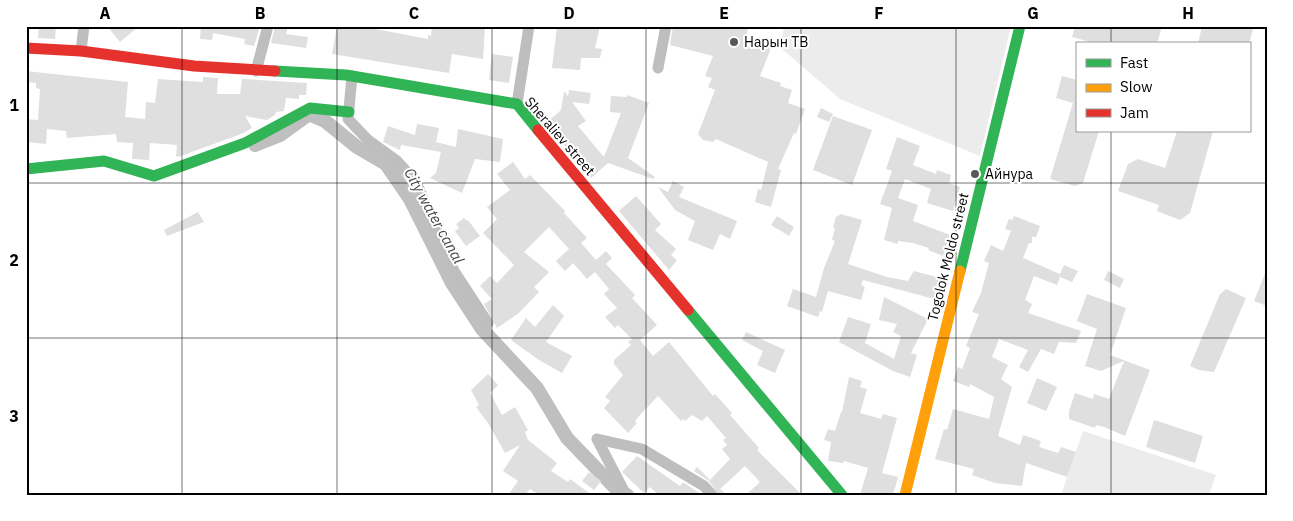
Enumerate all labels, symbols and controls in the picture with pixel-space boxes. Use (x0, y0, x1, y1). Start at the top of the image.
text: A (100, 3, 111, 23)
text: B (255, 3, 266, 23)
text: C (409, 3, 419, 23)
text: D (563, 3, 575, 23)
text: E (719, 3, 729, 23)
text: F (874, 3, 884, 23)
text: G (1027, 3, 1039, 23)
text: H (1182, 3, 1194, 23)
place label: Нарын ТВ (744, 33, 808, 51)
marker: Нарын ТВ (728, 36, 740, 48)
legend (1076, 42, 1250, 132)
text: Fast (1120, 53, 1148, 72)
text: Slow (1120, 77, 1153, 96)
street label: Sheraliev street (521, 93, 599, 179)
text: 1 (9, 95, 19, 115)
text: Jam (1120, 103, 1149, 122)
water label: City water canal (400, 164, 469, 267)
place label: Айнура (985, 165, 1034, 183)
marker: Айнура (969, 168, 981, 180)
street label: Togolok Moldo street (923, 191, 973, 323)
text: 2 (9, 250, 19, 270)
text: 3 (9, 406, 19, 426)

